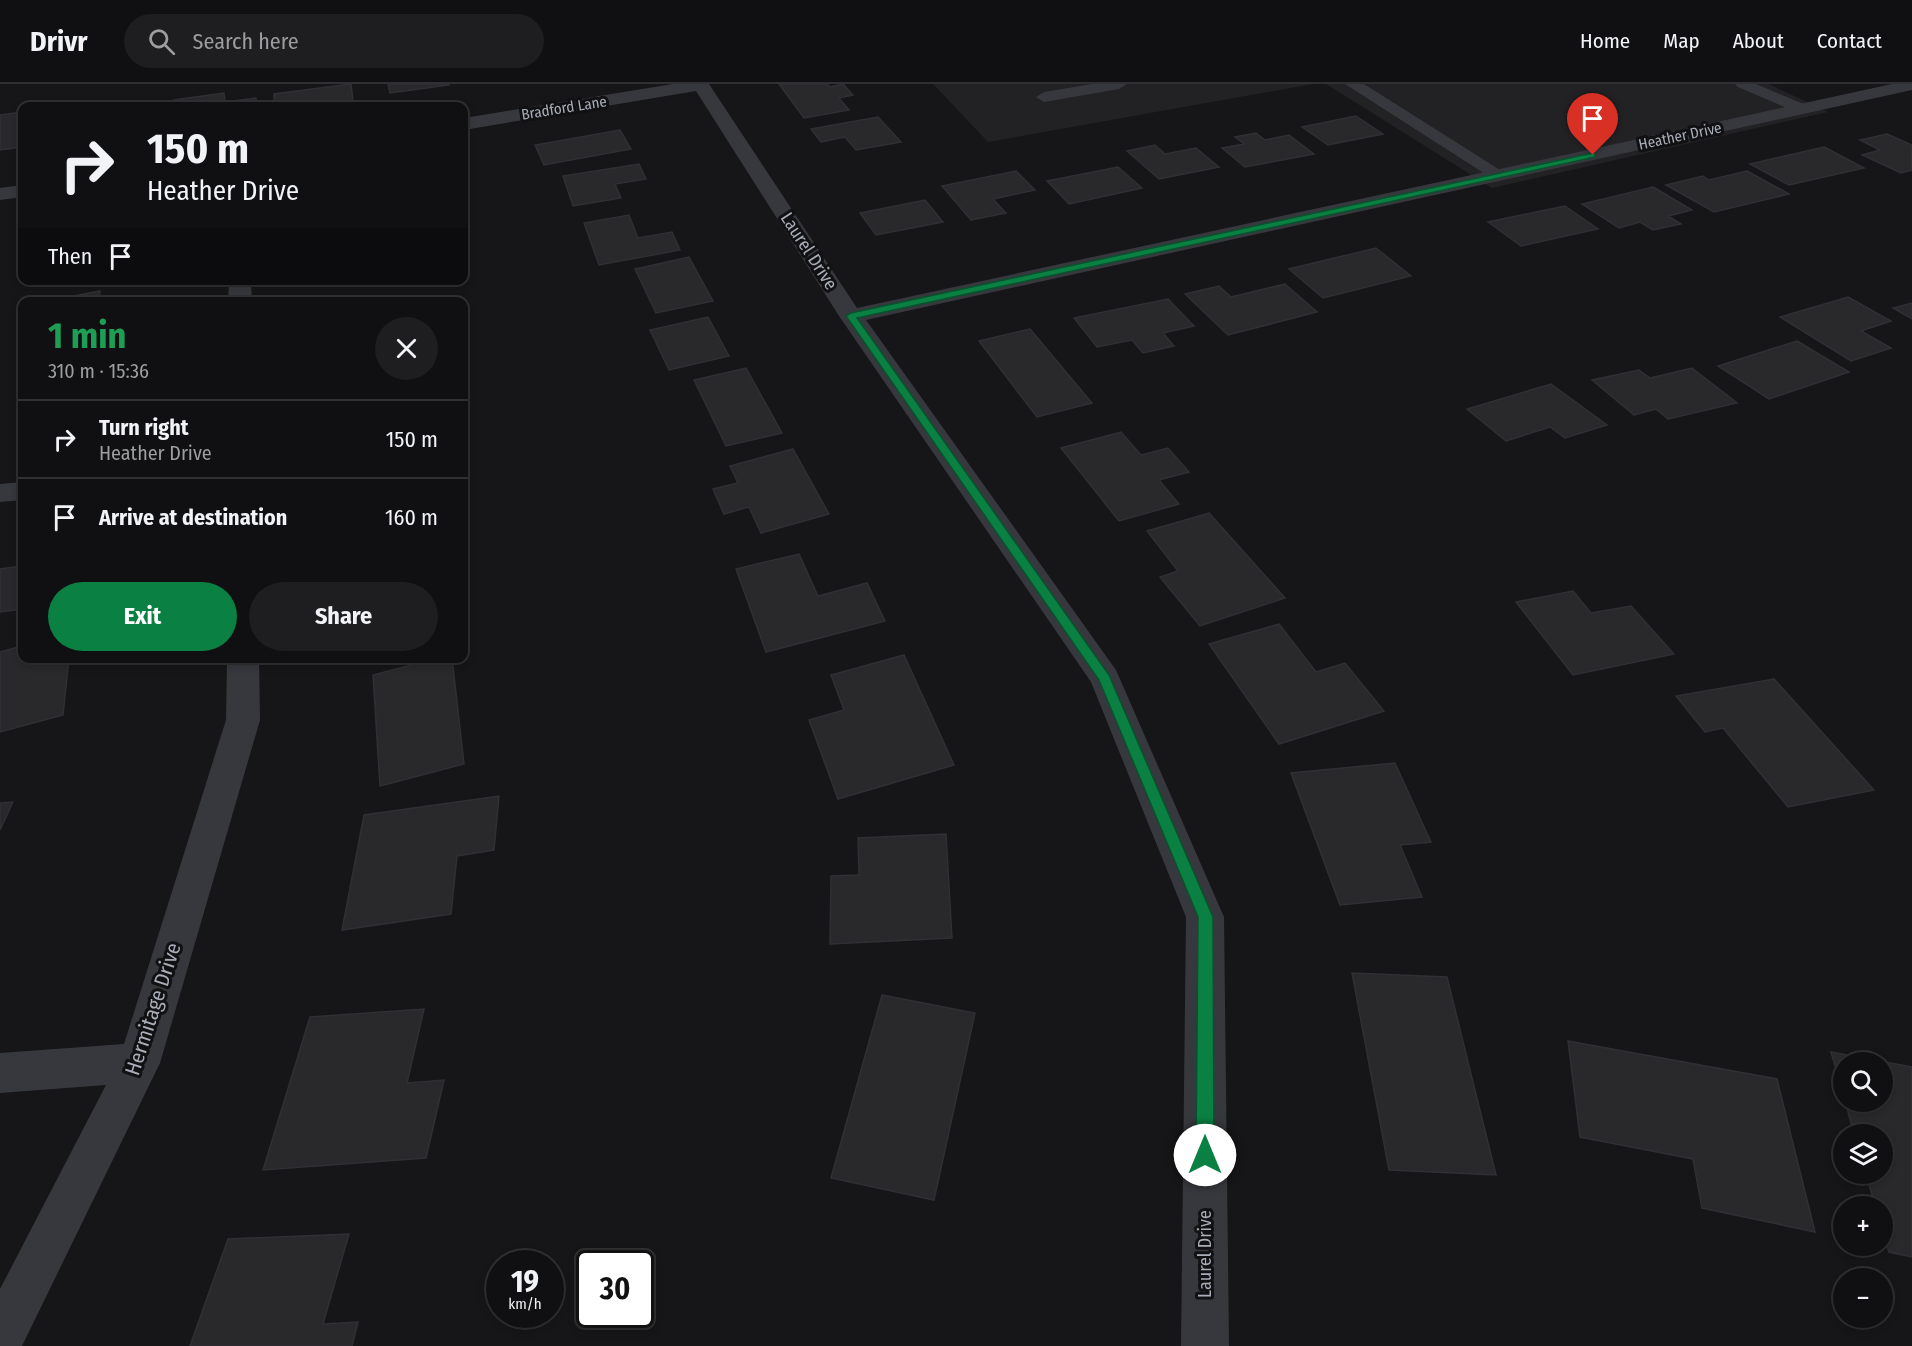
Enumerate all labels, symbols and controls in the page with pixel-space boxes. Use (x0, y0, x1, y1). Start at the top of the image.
search box (124, 14, 544, 68)
text: Drivr (30, 25, 88, 58)
icon: search (145, 25, 178, 58)
text: Search here (193, 28, 299, 55)
text: Home (1580, 28, 1630, 54)
text: Map (1663, 28, 1700, 54)
text: About (1733, 28, 1784, 54)
text: Contact (1817, 28, 1882, 54)
street label: Bradford Lane (520, 92, 608, 124)
pin (1567, 93, 1618, 155)
icon: arrive (1576, 102, 1609, 135)
street label: Heather Drive (1637, 118, 1723, 154)
text: 150 m (147, 124, 249, 174)
icon: right (48, 126, 126, 204)
text: Heather Drive (147, 175, 299, 207)
street label: Laurel Drive (776, 208, 842, 294)
icon: arrive (104, 240, 137, 273)
text: Then (48, 243, 92, 270)
text: 1 min (48, 314, 126, 358)
button: close (375, 317, 438, 380)
text: 310 m · 15:36 (48, 359, 149, 383)
text: Turn right (99, 414, 188, 441)
icon: right (48, 423, 81, 456)
text: 150 m (386, 426, 438, 453)
text: Heather Drive (99, 441, 212, 465)
icon: arrive (48, 501, 81, 534)
text: Arrive at destination (99, 504, 287, 531)
text: 160 m (385, 504, 438, 531)
button: Exit (48, 582, 237, 651)
button: Share (249, 582, 438, 651)
street label: Hermitage Drive (119, 939, 187, 1079)
map controls (1833, 1052, 1893, 1328)
button: search (1833, 1052, 1893, 1112)
position arrow (1173, 1123, 1237, 1187)
button: layers (1833, 1124, 1893, 1184)
button: + (1833, 1196, 1893, 1256)
street label: Laurel Drive (1194, 1210, 1216, 1298)
speed limit sign: 30 (576, 1250, 654, 1328)
text: 19 (511, 1264, 539, 1300)
button: − (1833, 1268, 1893, 1328)
text: km/h (508, 1295, 542, 1313)

